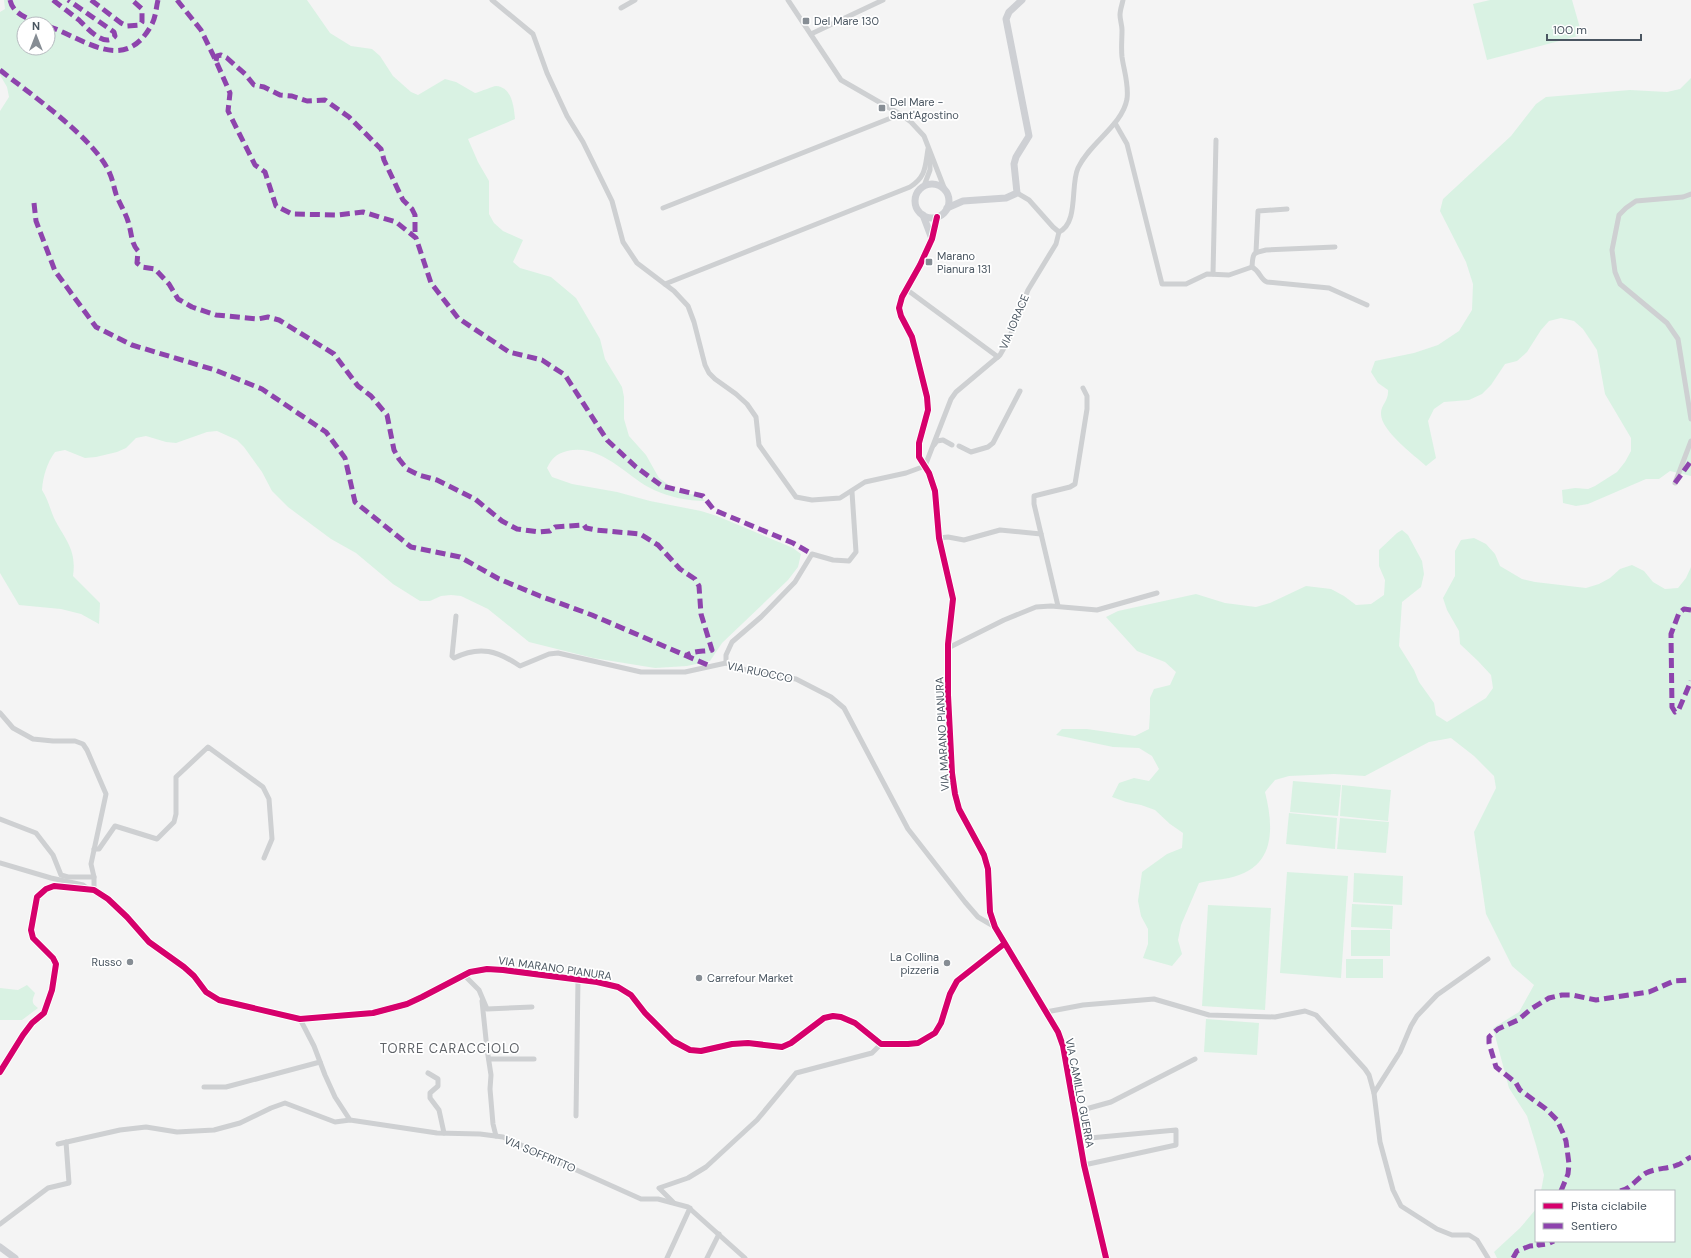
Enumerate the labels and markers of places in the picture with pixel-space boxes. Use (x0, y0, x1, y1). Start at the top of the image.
place label: Del Mare 130 (814, 14, 879, 28)
marker: Del Mare 130 (801, 16, 811, 26)
place label: Del Mare - Sant'Agostino (890, 95, 959, 122)
marker: Del Mare - Sant'Agostino (877, 103, 887, 113)
place label: Marano Pianura 131 (937, 249, 991, 276)
marker: Marano Pianura 131 (924, 257, 934, 267)
place label: La Collina pizzeria (890, 950, 939, 977)
place label: Russo (92, 955, 122, 969)
marker: Russo (125, 957, 135, 967)
marker: La Collina pizzeria (942, 958, 952, 968)
place label: Carrefour Market (707, 971, 793, 985)
marker: Carrefour Market (694, 973, 704, 983)

